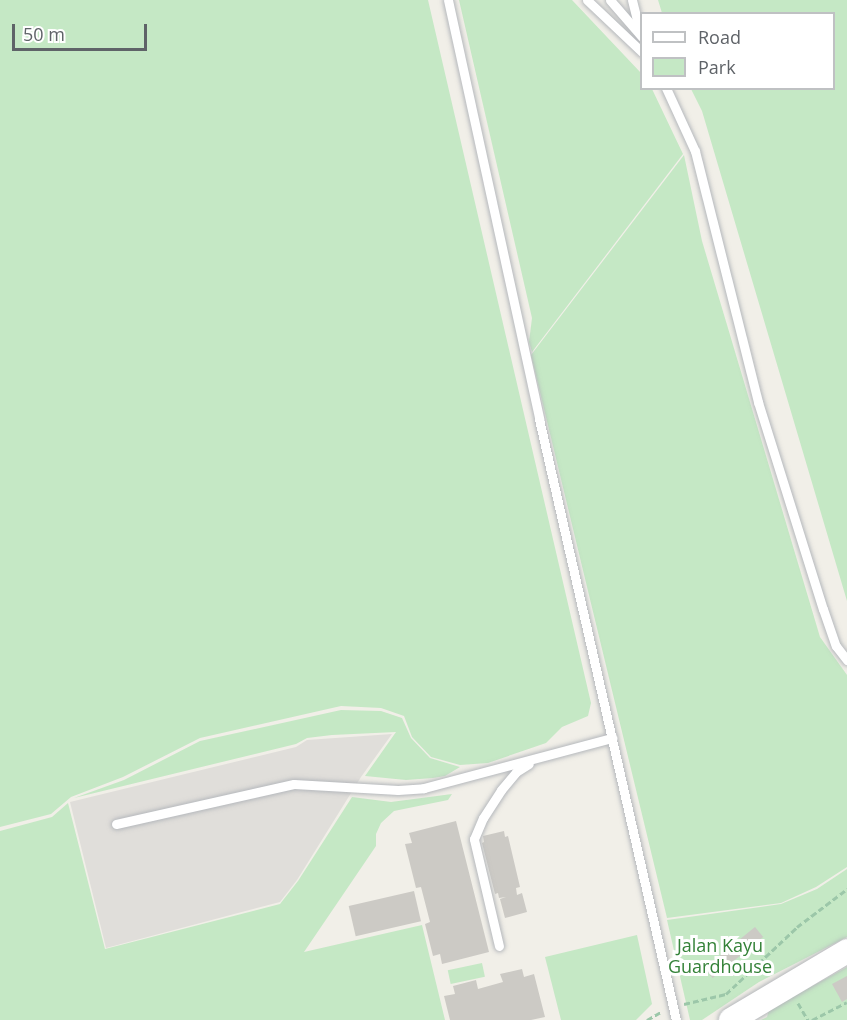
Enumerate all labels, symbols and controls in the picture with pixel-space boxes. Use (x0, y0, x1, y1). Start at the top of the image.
scale bar (15, 12, 150, 50)
legend (640, 12, 835, 90)
text: 50 m (23, 22, 65, 46)
text: Road (698, 25, 741, 49)
text: Park (698, 55, 736, 79)
park label: Jalan Kayu Guardhouse (668, 935, 772, 978)

